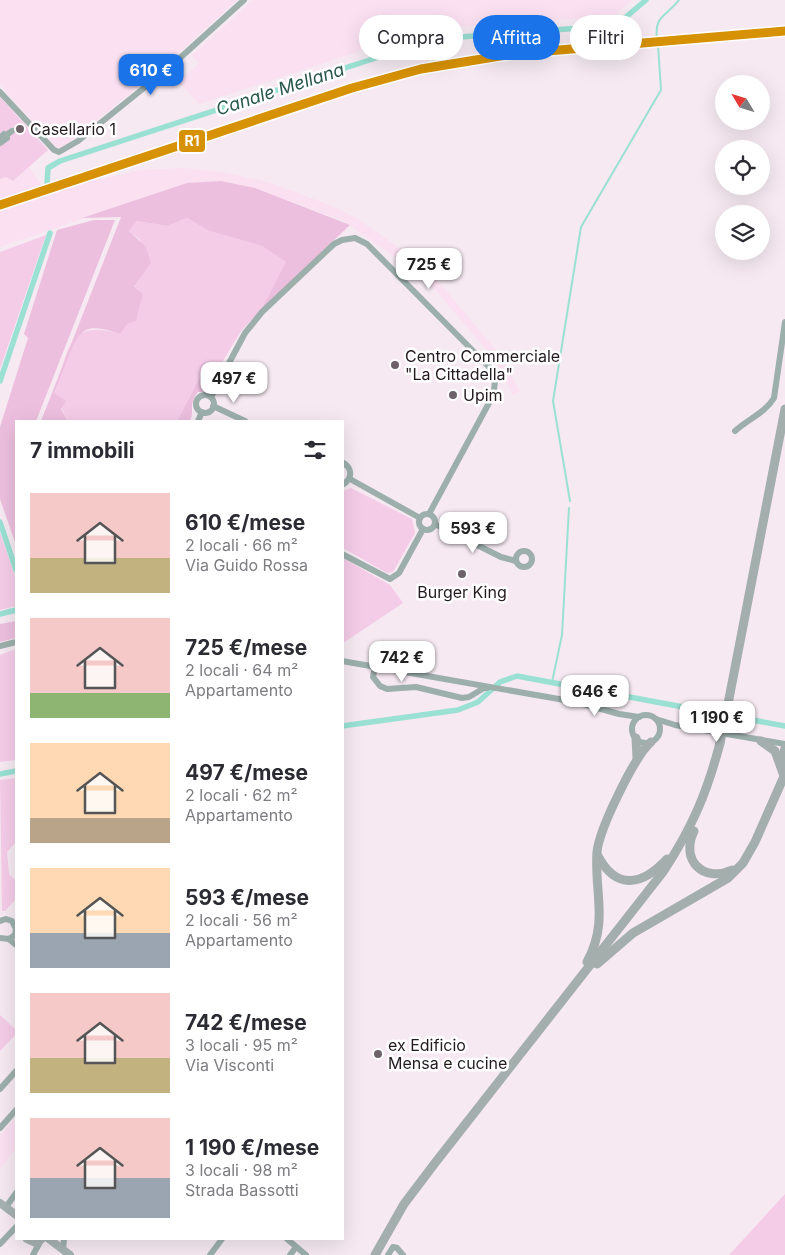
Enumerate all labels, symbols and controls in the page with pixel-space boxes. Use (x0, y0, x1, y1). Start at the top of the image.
chip: Compra (359, 15, 463, 60)
chip: Affitta (473, 15, 560, 60)
chip: Filtri (570, 15, 642, 60)
pin: 610 € (116, 54, 186, 96)
water label: Canale Mellana (213, 58, 347, 120)
text: 610 € (130, 60, 172, 80)
north arrow (715, 75, 770, 130)
map controls (715, 75, 770, 260)
place label: Casellario 1 (30, 119, 116, 139)
marker: Casellario 1 (14, 123, 26, 135)
line badge: R1 (178, 129, 206, 153)
text: R1 (184, 132, 200, 149)
button: locate (715, 140, 770, 195)
button: layers (715, 205, 770, 260)
pin: 725 € (394, 248, 464, 290)
text: 725 € (407, 254, 451, 274)
place label: Centro Commerciale "La Cittadella" (405, 346, 560, 384)
marker: Centro Commerciale "La Cittadella" (389, 359, 401, 371)
pin: 497 € (199, 362, 269, 404)
text: 497 € (212, 368, 256, 388)
place label: Upim (463, 385, 503, 405)
marker: Upim (447, 389, 459, 401)
icon: filters (301, 436, 329, 464)
text: 7 immobili (30, 438, 134, 463)
text: 610 €/mese (185, 510, 305, 535)
pin: 593 € (438, 512, 508, 554)
icon: home (70, 513, 130, 573)
text: 593 € (450, 518, 496, 538)
text: 2 locali · 66 m² (185, 535, 298, 555)
text: Via Guido Rossa (185, 555, 308, 575)
marker: Burger King (456, 568, 468, 580)
place label: Burger King (417, 582, 507, 602)
text: 725 €/mese (185, 635, 307, 660)
icon: home (70, 638, 130, 698)
pin: 742 € (367, 640, 437, 683)
text: 742 € (380, 647, 424, 667)
text: 2 locali · 64 m² (185, 660, 298, 680)
pin: 646 € (560, 674, 630, 717)
text: Appartamento (185, 680, 293, 700)
text: 646 € (572, 681, 618, 701)
pin: 1 190 € (671, 700, 763, 743)
text: 1 190 € (690, 707, 744, 727)
text: 497 €/mese (185, 760, 308, 785)
icon: home (70, 763, 130, 823)
text: 2 locali · 62 m² (185, 785, 298, 805)
text: Appartamento (185, 805, 293, 825)
text: 593 €/mese (185, 885, 309, 910)
icon: home (70, 888, 130, 948)
text: 2 locali · 56 m² (185, 910, 298, 930)
text: Appartamento (185, 930, 293, 950)
text: 742 €/mese (185, 1010, 307, 1035)
icon: home (70, 1013, 130, 1073)
text: 3 locali · 95 m² (185, 1035, 298, 1055)
place label: ex Edificio Mensa e cucine (388, 1035, 507, 1073)
marker: ex Edificio Mensa e cucine (372, 1048, 384, 1060)
text: Via Visconti (185, 1055, 274, 1075)
text: 1 190 €/mese (185, 1135, 319, 1160)
icon: home (70, 1138, 130, 1198)
text: 3 locali · 98 m² (185, 1160, 298, 1180)
text: Strada Bassotti (185, 1180, 299, 1200)

